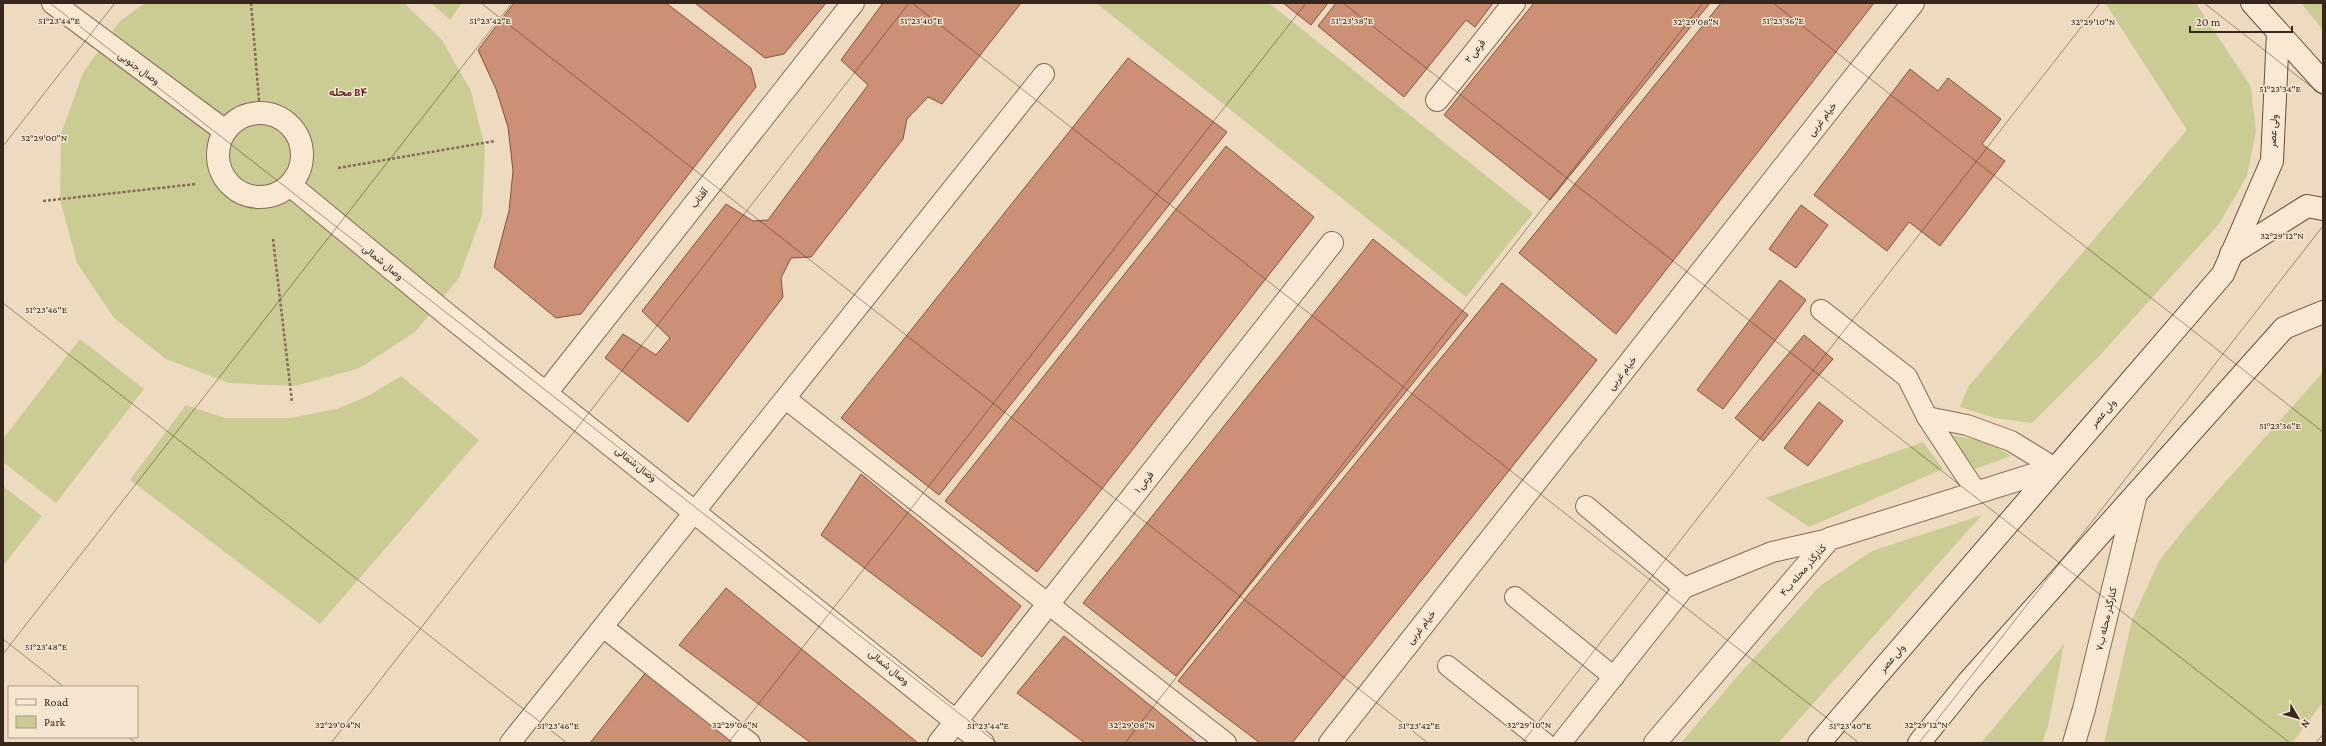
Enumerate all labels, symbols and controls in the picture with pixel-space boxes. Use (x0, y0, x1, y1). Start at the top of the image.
scale bar (2190, 8, 2292, 34)
text: 51°23'44"E (38, 15, 81, 26)
text: 51°23'42"E (469, 15, 511, 26)
text: 51°23'40"E (900, 15, 943, 26)
text: 51°23'38"E (1331, 15, 1374, 26)
text: 51°23'36"E (1762, 15, 1805, 26)
text: 20 m (2196, 15, 2221, 29)
text: 32°29'08"N (1673, 16, 1720, 27)
text: 32°29'10"N (2071, 16, 2116, 27)
street label: فرعی ۲ (1463, 37, 1489, 65)
street label: وصال جنوبی (116, 49, 162, 88)
text: 51°23'34"E (2259, 83, 2302, 94)
district label: محله B۴ (329, 86, 367, 98)
street label: خیام غربی (1805, 100, 1840, 139)
street label: ولی عصر (2267, 114, 2280, 149)
text: 32°29'00"N (21, 132, 68, 143)
street label: آفتاب (688, 185, 711, 211)
text: 32°29'12"N (2260, 230, 2304, 241)
street label: وصال شمالی (360, 242, 406, 283)
text: 51°23'46"E (25, 304, 68, 315)
street label: خیام غربی (1605, 354, 1640, 393)
street label: ولی عصر (2087, 397, 2119, 431)
text: 51°23'36"E (2259, 420, 2302, 431)
street label: وصال شمالی (613, 444, 659, 484)
street label: فرعی ۱ (1132, 469, 1157, 496)
street label: کنارگذر محله ب۴ (1778, 542, 1830, 599)
street label: کنارگذر محله ب۷ (2093, 586, 2120, 652)
street label: خیام غربی (1404, 608, 1439, 647)
text: 51°23'48"E (25, 641, 68, 652)
street label: ولی عصر (1876, 642, 1908, 676)
street label: وصال شمالی (866, 647, 912, 688)
legend (8, 686, 138, 738)
text: Road (44, 695, 69, 709)
north arrow (2278, 698, 2318, 738)
text: Park (44, 715, 66, 729)
text: N (2299, 718, 2313, 731)
text: 32°29'04"N (315, 719, 361, 730)
text: 32°29'06"N (712, 719, 758, 730)
text: 32°29'08"N (1109, 719, 1156, 730)
text: 32°29'10"N (1507, 719, 1552, 730)
text: 32°29'12"N (1904, 719, 1948, 730)
text: 51°23'46"E (537, 720, 580, 731)
text: 51°23'44"E (967, 720, 1010, 731)
text: 51°23'42"E (1398, 720, 1440, 731)
text: 51°23'40"E (1829, 720, 1872, 731)

